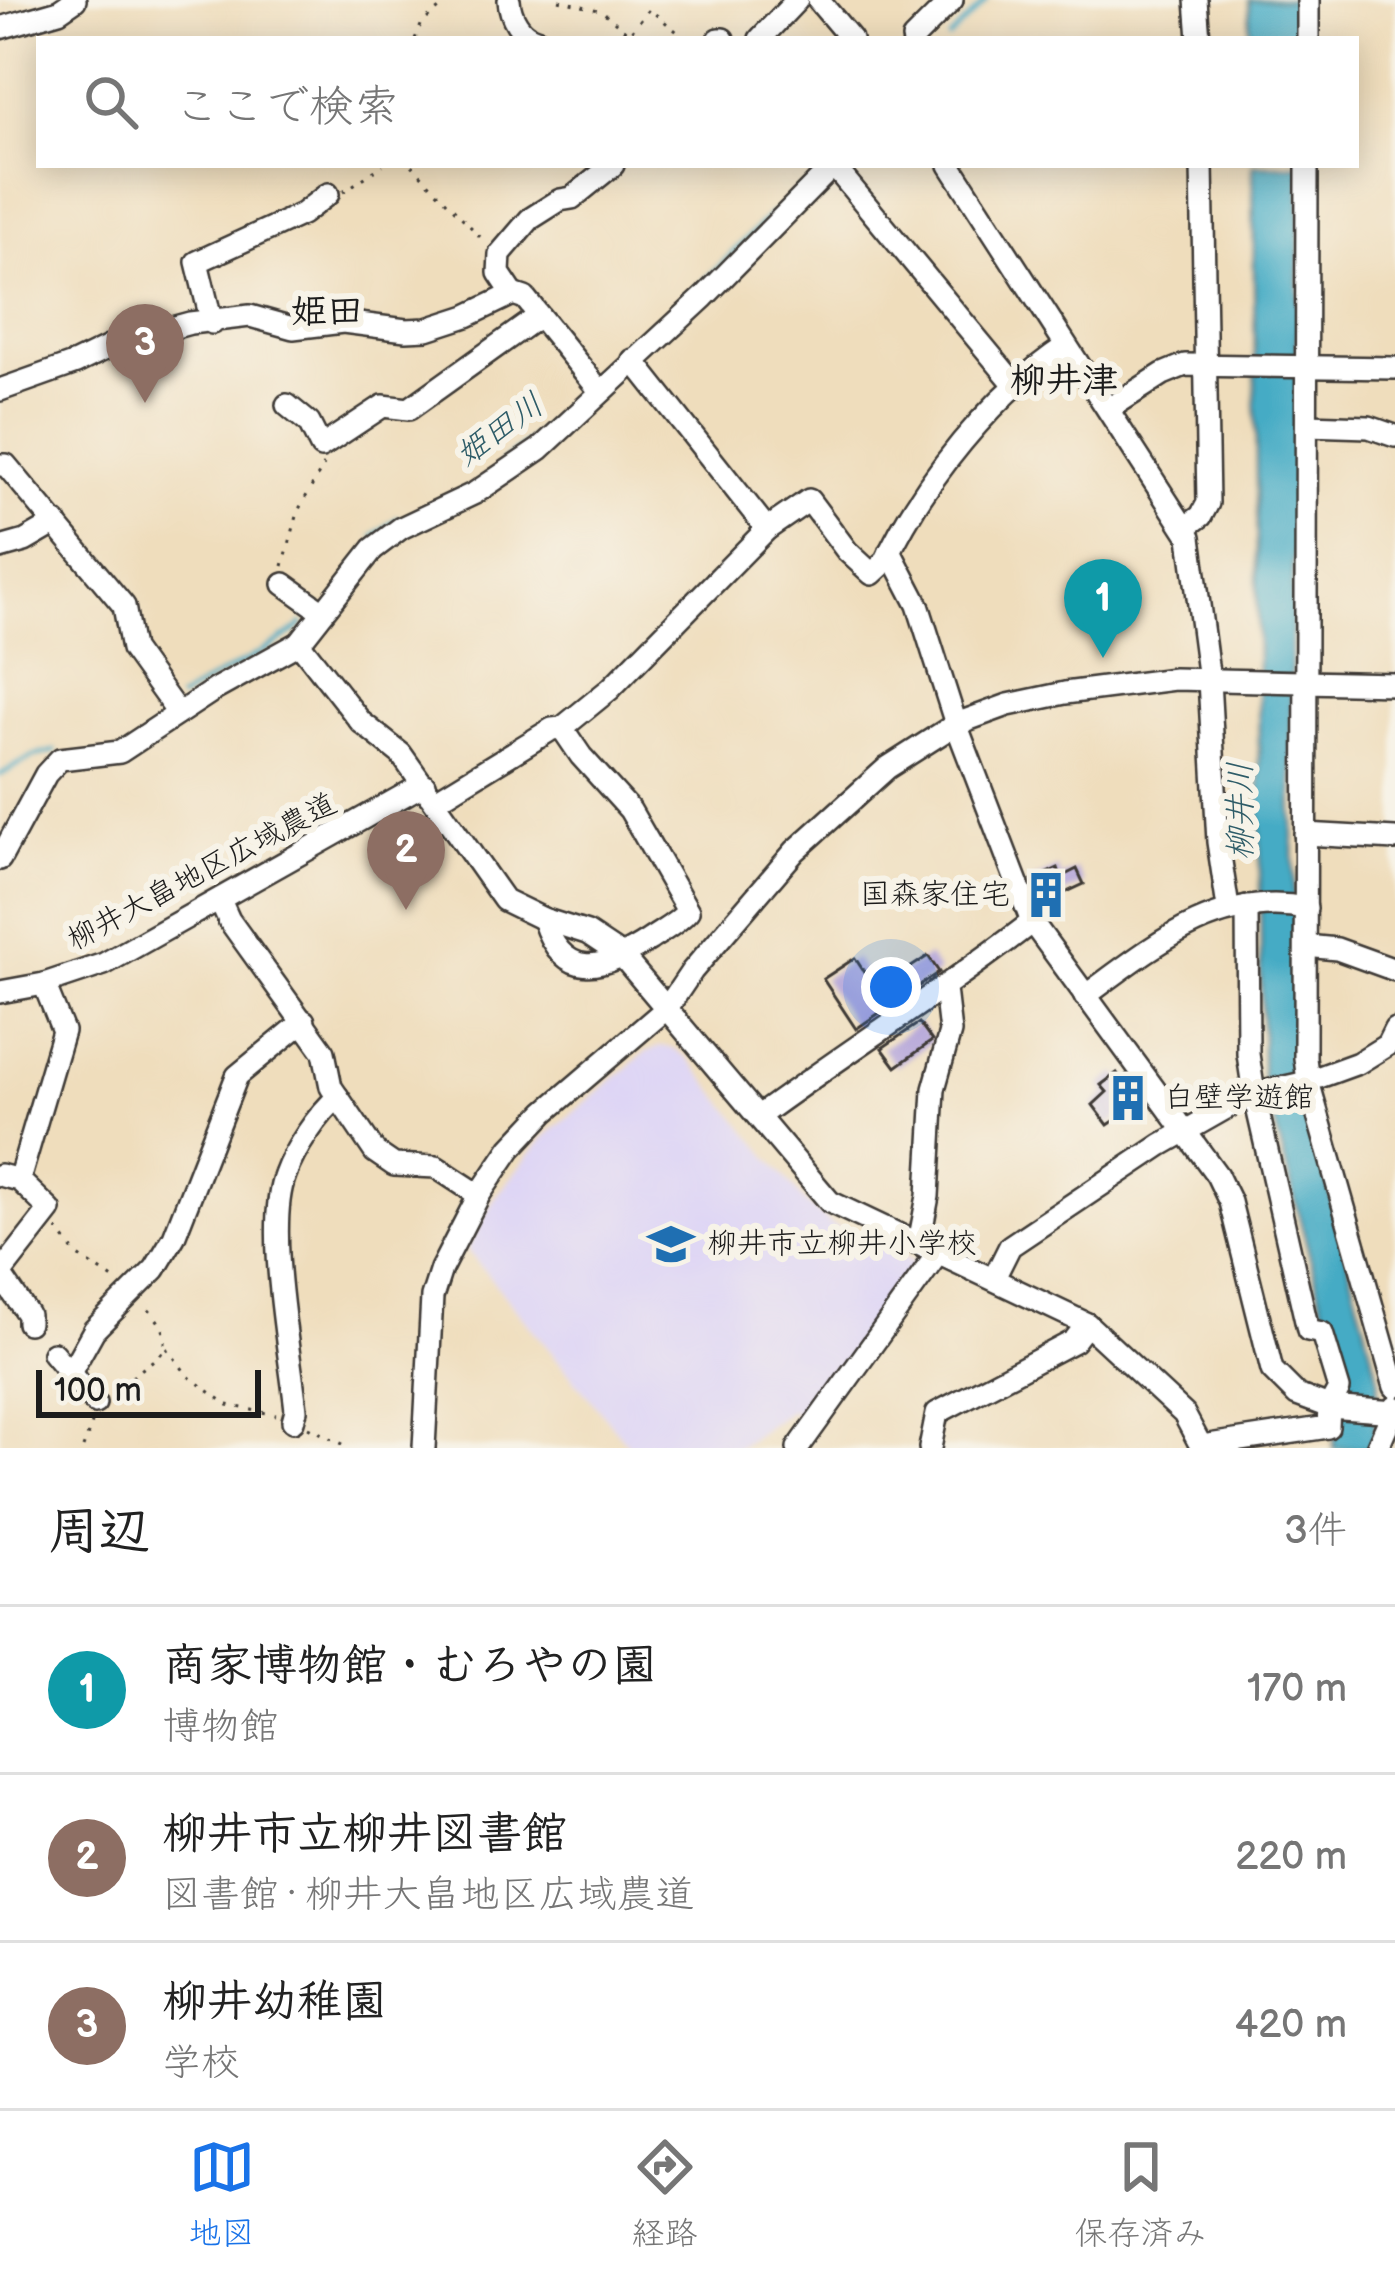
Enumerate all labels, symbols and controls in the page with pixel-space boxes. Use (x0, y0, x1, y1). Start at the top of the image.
search box (36, 36, 1359, 168)
icon: search (78, 69, 144, 135)
text: ここで検索 (174, 80, 399, 135)
district label: 姫田 (291, 291, 363, 334)
pin: 3 (106, 304, 184, 403)
district label: 柳井津 (1010, 360, 1118, 403)
water label: 姫田川 (448, 385, 552, 475)
pin: 1 (1064, 559, 1142, 658)
water label: 柳井川 (1221, 762, 1261, 861)
street label: 柳井大畠地区広域農道 (61, 786, 343, 958)
pin: 2 (367, 811, 445, 910)
building icon: 国森家住宅 (1021, 870, 1071, 920)
place label: 国森家住宅 (860, 877, 1010, 913)
your location (861, 957, 921, 1017)
building icon: 白壁学遊館 (1103, 1073, 1153, 1123)
place label: 白壁学遊館 (1164, 1080, 1314, 1116)
school or university icon: 柳井市立柳井小学校 (646, 1219, 696, 1269)
place label: 柳井市立柳井小学校 (707, 1226, 977, 1262)
scale bar (36, 1364, 261, 1417)
text: 100 m (54, 1371, 142, 1411)
text: 周辺 (48, 1502, 150, 1563)
text: 3件 (1284, 1508, 1347, 1555)
text: 商家博物館・むろやの園 (162, 1639, 657, 1694)
text: 1 (79, 1666, 95, 1713)
text: 170 m (1247, 1666, 1347, 1713)
text: 博物館 (162, 1704, 279, 1751)
text: 柳井市立柳井図書館 (162, 1807, 567, 1862)
text: 2 (75, 1834, 99, 1881)
text: 220 m (1235, 1834, 1347, 1881)
text: 図書館 · 柳井大畠地区広域農道 (162, 1872, 694, 1919)
text: 柳井幼稚園 (162, 1975, 387, 2030)
text: 3 (76, 2002, 98, 2049)
text: 420 m (1234, 2002, 1347, 2049)
text: 学校 (162, 2040, 240, 2087)
tab: 地図 (189, 2134, 255, 2254)
tab: 経路 (632, 2134, 698, 2254)
tab: 保存済み (1075, 2134, 1207, 2254)

